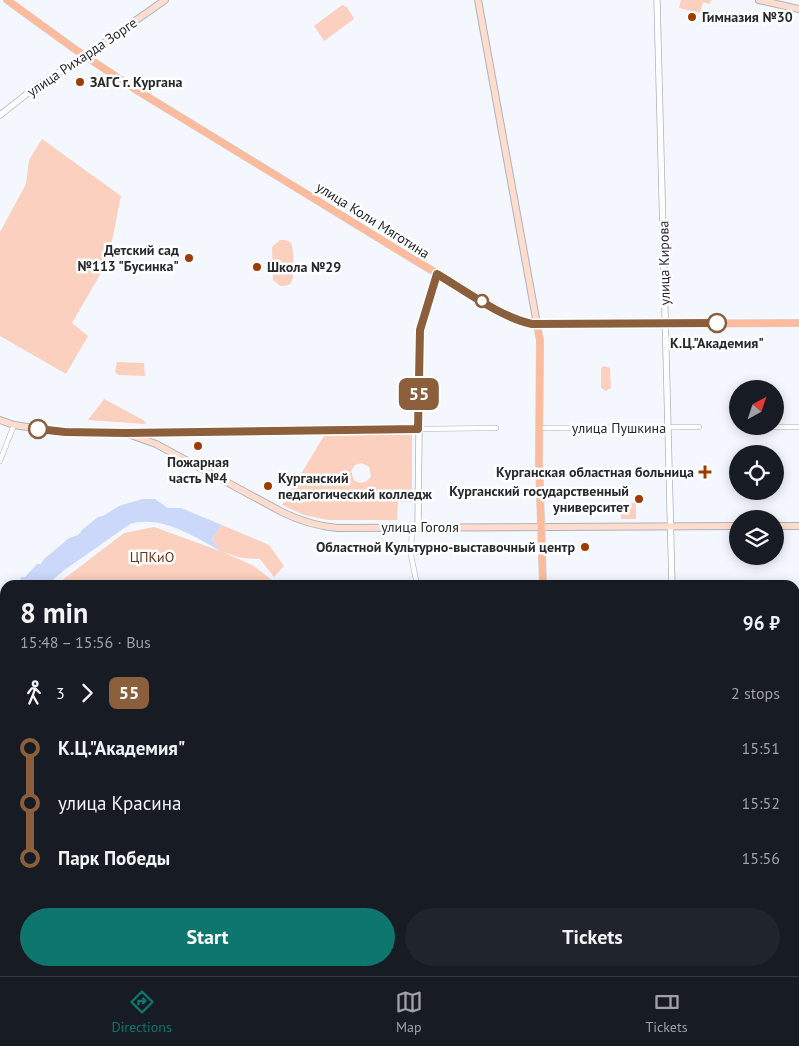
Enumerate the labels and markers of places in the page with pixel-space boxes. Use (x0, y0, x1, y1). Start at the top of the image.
place label: Гимназия №30 (702, 8, 793, 26)
marker: Гимназия №30 (686, 11, 698, 23)
place label: ЗАГС г. Кургана (90, 73, 182, 91)
marker: ЗАГС г. Кургана (74, 76, 86, 88)
place label: Детский сад №113 "Бусинка" (78, 241, 179, 275)
marker: Детский сад №113 "Бусинка" (183, 252, 195, 264)
place label: Школа №29 (267, 258, 341, 276)
marker: Школа №29 (251, 261, 263, 273)
unlabelled marker (475, 294, 489, 308)
marker: К.Ц."Академия" (707, 313, 727, 333)
place label: К.Ц."Академия" (670, 334, 764, 352)
unlabelled marker (28, 419, 48, 439)
marker: Пожарная часть №4 (192, 440, 204, 452)
place label: Пожарная часть №4 (167, 453, 229, 487)
place label: Курганская областная больница (496, 463, 694, 481)
marker: Курганская областная больница (698, 465, 712, 479)
place label: Курганский педагогический колледж (278, 469, 432, 503)
marker: Курганский педагогический колледж (262, 480, 274, 492)
place label: Курганский государственный университет (449, 482, 629, 516)
marker: Курганский государственный университет (633, 493, 645, 505)
place label: Областной Культурно-выставочный центр (316, 538, 575, 556)
marker: Областной Культурно-выставочный центр (579, 541, 591, 553)

